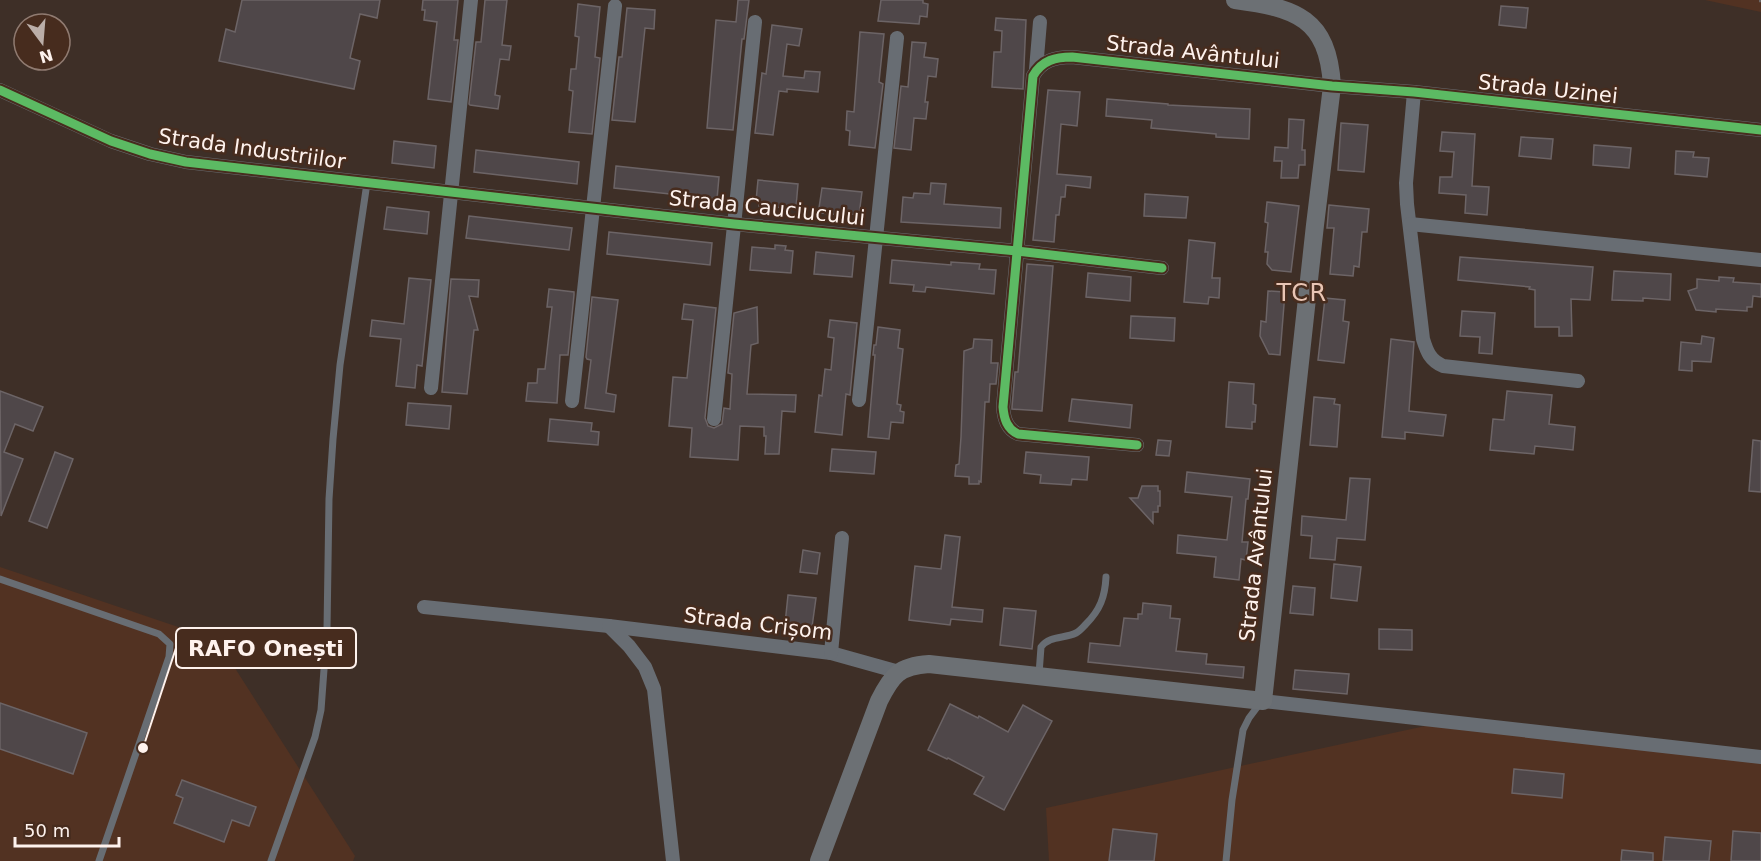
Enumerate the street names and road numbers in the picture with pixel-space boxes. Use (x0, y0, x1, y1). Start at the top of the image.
street label: Strada Avântului (1105, 31, 1281, 73)
street label: Strada Uzinei (1477, 70, 1619, 108)
street label: Strada Industriilor (157, 124, 348, 174)
street label: Strada Cauciucului (668, 186, 866, 230)
street label: Strada Avântului (1235, 467, 1277, 643)
street label: Strada Crișom (682, 603, 834, 645)

